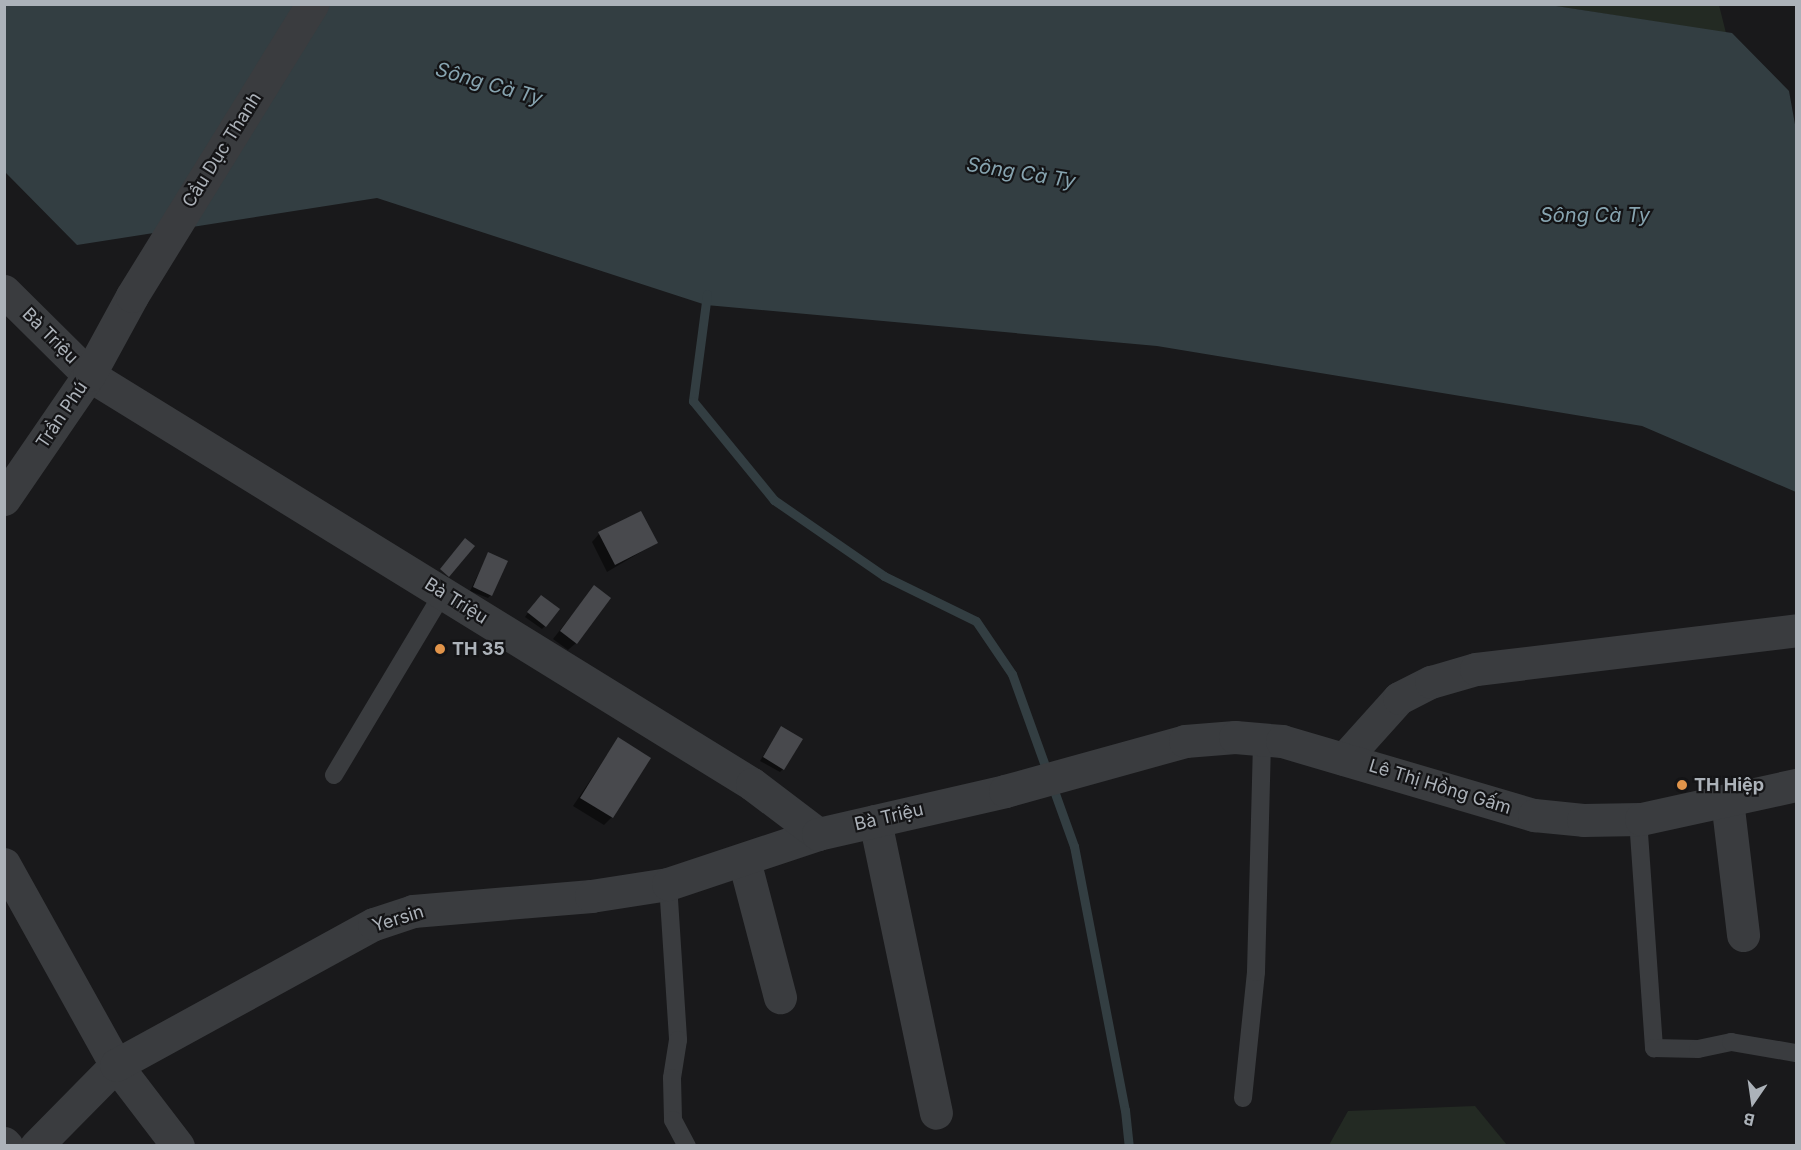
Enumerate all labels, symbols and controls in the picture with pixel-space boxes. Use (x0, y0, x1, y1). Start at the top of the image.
water label: Sông Cà Ty (433, 57, 545, 111)
street label: Cầu Dục Thanh (178, 88, 266, 212)
water label: Sông Cà Ty (965, 153, 1077, 193)
water label: Sông Cà Ty (1540, 203, 1650, 227)
street label: Bà Triệu (18, 304, 82, 368)
street label: Trần Phú (32, 377, 92, 453)
street label: Bà Triệu (421, 573, 491, 629)
place label: TH 35 (452, 638, 505, 660)
marker: TH 35 (433, 642, 447, 656)
street label: Lê Thị Hồng Gấm (1366, 755, 1514, 819)
place label: TH Hiệp (1694, 774, 1764, 796)
marker: TH Hiệp (1675, 778, 1689, 792)
street label: Bà Triệu (852, 799, 926, 835)
street label: Yersin (370, 901, 426, 937)
north arrow (1723, 1072, 1783, 1132)
text: B (1742, 1109, 1756, 1130)

